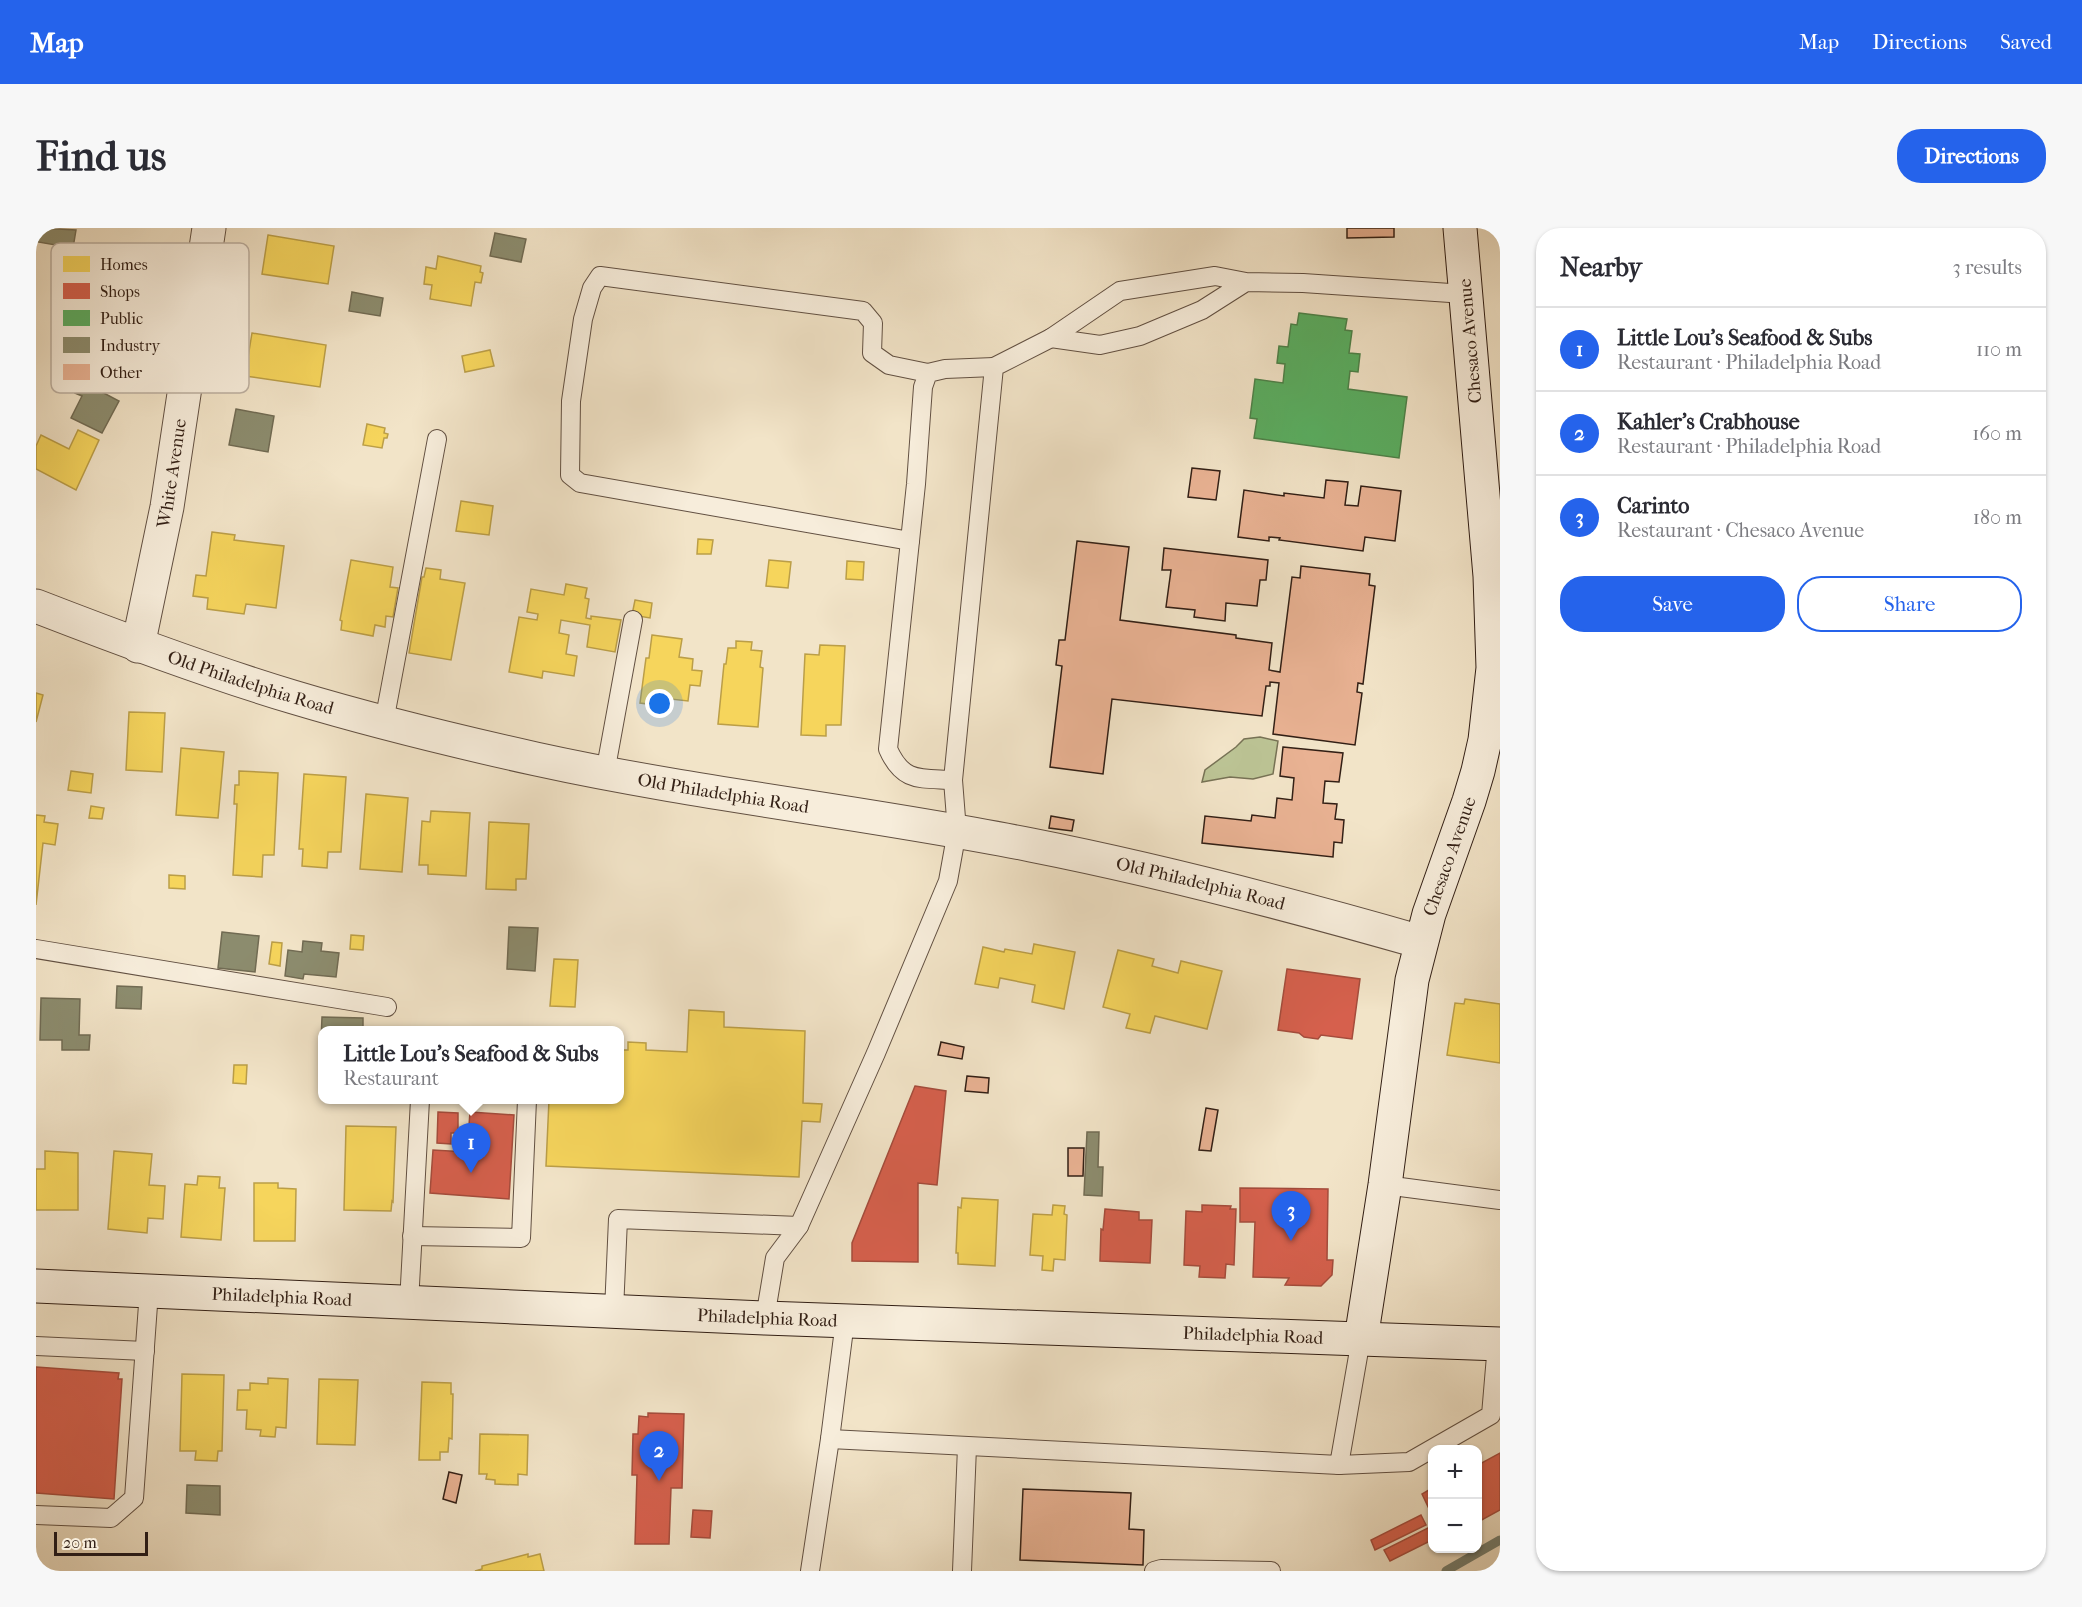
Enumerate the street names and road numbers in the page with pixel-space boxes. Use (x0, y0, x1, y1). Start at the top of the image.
street label: Chesaco Avenue (1455, 278, 1486, 404)
street label: White Avenue (153, 417, 191, 531)
street label: Old Philadelphia Road (165, 646, 336, 719)
street label: Old Philadelphia Road (636, 769, 811, 818)
street label: Chesaco Avenue (1419, 794, 1481, 919)
street label: Old Philadelphia Road (1114, 853, 1288, 915)
street label: Philadelphia Road (211, 1284, 353, 1311)
street label: Philadelphia Road (697, 1305, 838, 1332)
street label: Philadelphia Road (1182, 1323, 1324, 1349)

